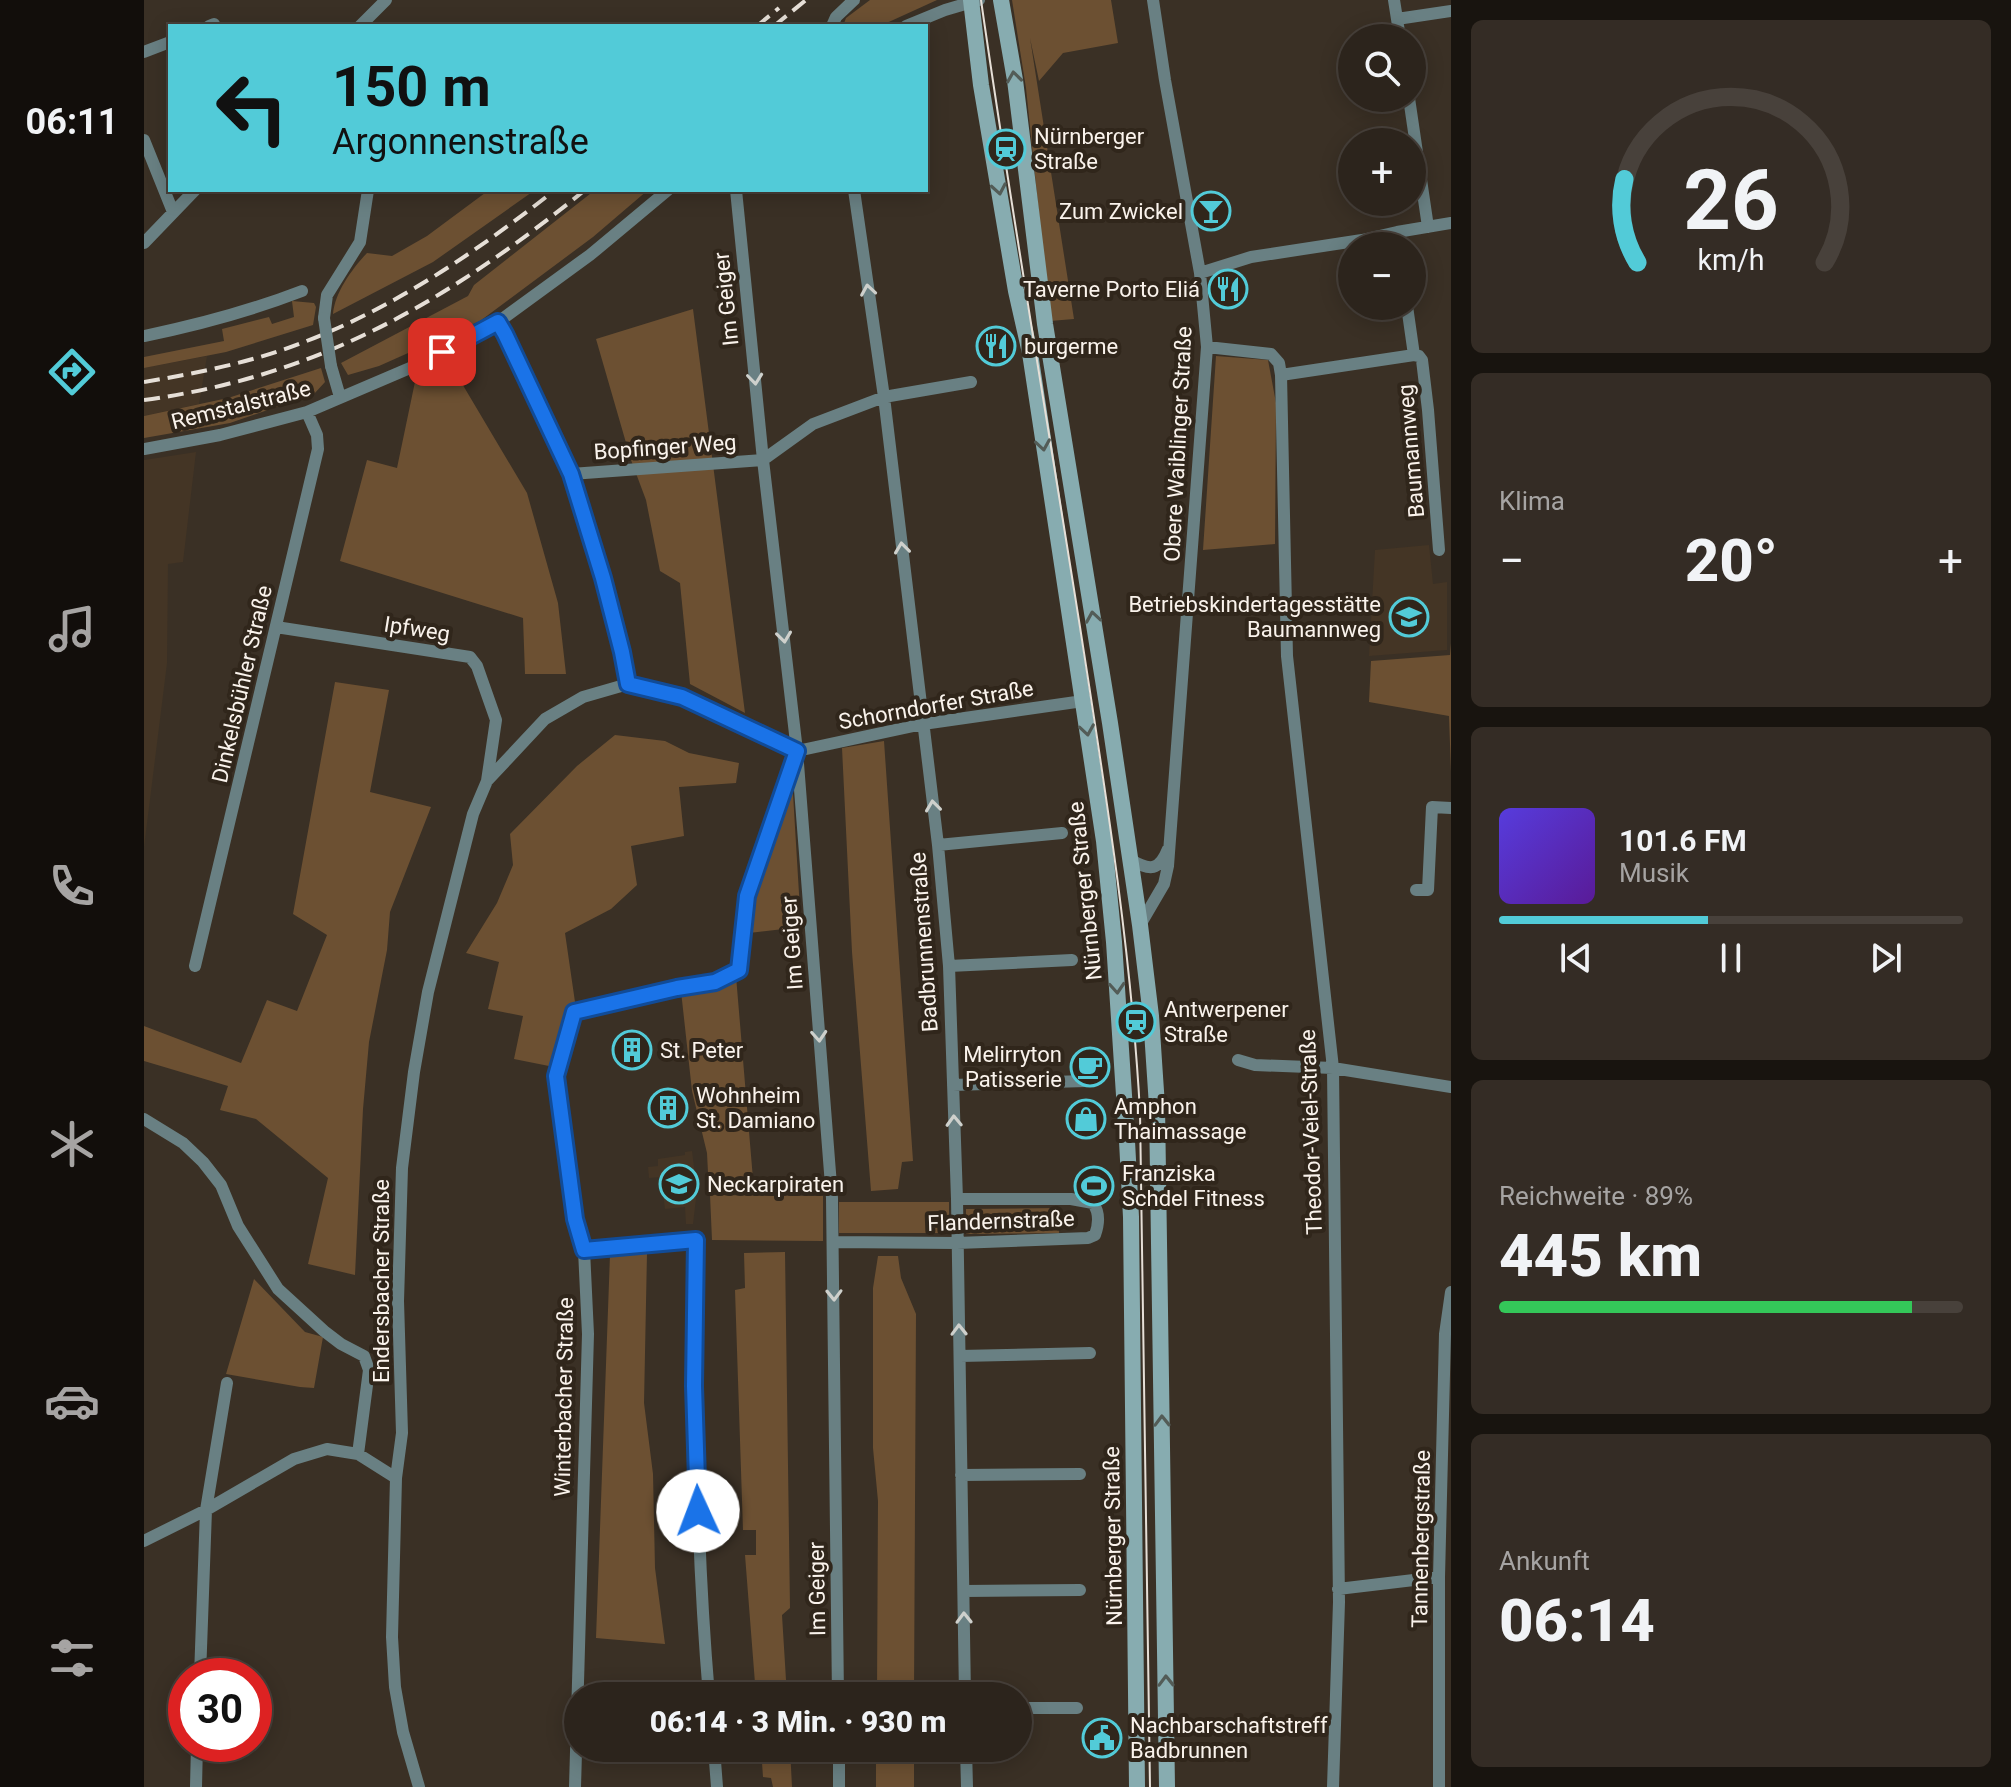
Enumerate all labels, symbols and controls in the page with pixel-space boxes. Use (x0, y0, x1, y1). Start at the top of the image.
map controls (1338, 24, 1426, 320)
button: search (1338, 24, 1426, 112)
text: 150 m (332, 54, 491, 120)
icon: left (200, 56, 304, 160)
one-way arrow (1006, 70, 1023, 84)
text: 06:11 (26, 101, 118, 143)
text: Argonnenstraße (332, 121, 589, 163)
place label: Nürnberger Straße (1034, 124, 1145, 174)
station icon: Nürnberger Straße (985, 128, 1027, 170)
button: + (1338, 128, 1426, 216)
text: 26 (1683, 151, 1779, 248)
one-way arrow (990, 182, 1007, 196)
bar icon: Zum Zwickel (1190, 190, 1232, 232)
place label: Zum Zwickel (1059, 199, 1183, 224)
button: − (1338, 232, 1426, 320)
text: km/h (1697, 243, 1765, 277)
street label: Im Geiger (709, 250, 743, 347)
restaurant icon: Taverne Porto Eliá (1207, 268, 1249, 310)
place label: Taverne Porto Eliá (1023, 277, 1200, 302)
one-way arrow (861, 283, 878, 297)
pin (408, 318, 476, 386)
restaurant icon: burgerme (975, 325, 1017, 367)
street label: Obere Waiblinger Straße (1159, 325, 1197, 563)
icon: arrive (420, 330, 464, 374)
place label: burgerme (1024, 334, 1118, 359)
icon: directions (44, 344, 100, 400)
one-way arrow (746, 373, 763, 386)
street label: Remstalstraße (169, 376, 313, 434)
street label: Baumannweg (1393, 383, 1429, 519)
street label: Bopfinger Weg (593, 430, 737, 464)
one-way arrow (1034, 438, 1051, 452)
text: Klima (1499, 486, 1565, 516)
text: 20° (1685, 525, 1778, 596)
text: − (1499, 535, 1524, 587)
text: + (1938, 535, 1963, 587)
one-way arrow (894, 541, 911, 554)
street label: Dinkelsbühler Straße (207, 583, 277, 785)
place label: Betriebskindertagesstätte Baumannweg (1128, 592, 1381, 642)
school or university icon: Betriebskindertagesstätte Baumannweg (1388, 596, 1430, 638)
icon: music (44, 601, 100, 657)
street label: Ipfweg (382, 611, 452, 647)
one-way arrow (1085, 611, 1102, 624)
one-way arrow (775, 631, 792, 644)
street label: Schorndorfer Straße (837, 676, 1035, 734)
one-way arrow (1078, 723, 1095, 737)
one-way arrow (925, 799, 942, 813)
street label: Nürnberger Straße (1063, 800, 1107, 982)
text: 101.6 FM (1619, 823, 1747, 858)
street label: Badbrunnenstraße (905, 851, 943, 1033)
icon: phone (44, 858, 100, 914)
text: Musik (1619, 858, 1689, 888)
street label: Im Geiger (776, 895, 808, 991)
icon: previous (1554, 936, 1598, 980)
icon: pause (1709, 936, 1753, 980)
icon: next (1864, 936, 1908, 980)
one-way arrow (1108, 982, 1125, 995)
place label: Antwerpener Straße (1164, 997, 1289, 1047)
station icon: Antwerpener Straße (1115, 1001, 1157, 1043)
building icon: St. Peter (611, 1029, 653, 1071)
street label: Theodor-Veiel-Straße (1295, 1029, 1327, 1235)
one-way arrow (810, 1030, 827, 1043)
place label: St. Peter (660, 1038, 744, 1063)
place label: Melirryton Patisserie (963, 1042, 1062, 1092)
cafe icon: Melirryton Patisserie (1069, 1046, 1111, 1088)
place label: Wohnheim St. Damiano (696, 1083, 815, 1133)
building icon: Wohnheim St. Damiano (647, 1087, 689, 1129)
place label: Amphon Thaimassage (1114, 1094, 1247, 1144)
shop icon: Amphon Thaimassage (1065, 1098, 1107, 1140)
one-way arrow (946, 1114, 963, 1127)
icon: climate (44, 1116, 100, 1172)
place label: Franziska Schdel Fitness (1122, 1161, 1265, 1211)
school or university icon: Neckarpiraten (658, 1163, 700, 1205)
sports icon: Franziska Schdel Fitness (1073, 1165, 1115, 1207)
place label: Neckarpiraten (707, 1172, 844, 1197)
street label: Endersbacher Straße (369, 1179, 394, 1383)
text: Reichweite · 89% (1499, 1181, 1693, 1211)
street label: Flandernstraße (927, 1206, 1075, 1236)
text: 445 km (1499, 1220, 1702, 1291)
one-way arrow (825, 1289, 843, 1302)
street label: Winterbacher Straße (550, 1297, 578, 1497)
one-way arrow (950, 1323, 968, 1336)
icon: car (44, 1373, 100, 1429)
one-way arrow (1153, 1414, 1170, 1427)
street label: Nürnberger Straße (1099, 1446, 1127, 1626)
street label: Tannenbergstraße (1407, 1450, 1435, 1628)
position arrow (656, 1469, 740, 1553)
street label: Im Geiger (804, 1541, 830, 1636)
text: Ankunft (1499, 1546, 1590, 1576)
text: 06:14 (1499, 1585, 1655, 1656)
one-way arrow (955, 1611, 973, 1624)
icon: filters (44, 1630, 100, 1686)
speed limit sign: 30 (168, 1658, 272, 1762)
one-way arrow (1157, 1674, 1175, 1687)
text: 06:14 · 3 Min. · 930 m (650, 1704, 946, 1739)
place label: Nachbarschaftstreff Badbrunnen (1130, 1713, 1328, 1763)
public building icon: Nachbarschaftstreff Badbrunnen (1081, 1717, 1123, 1759)

